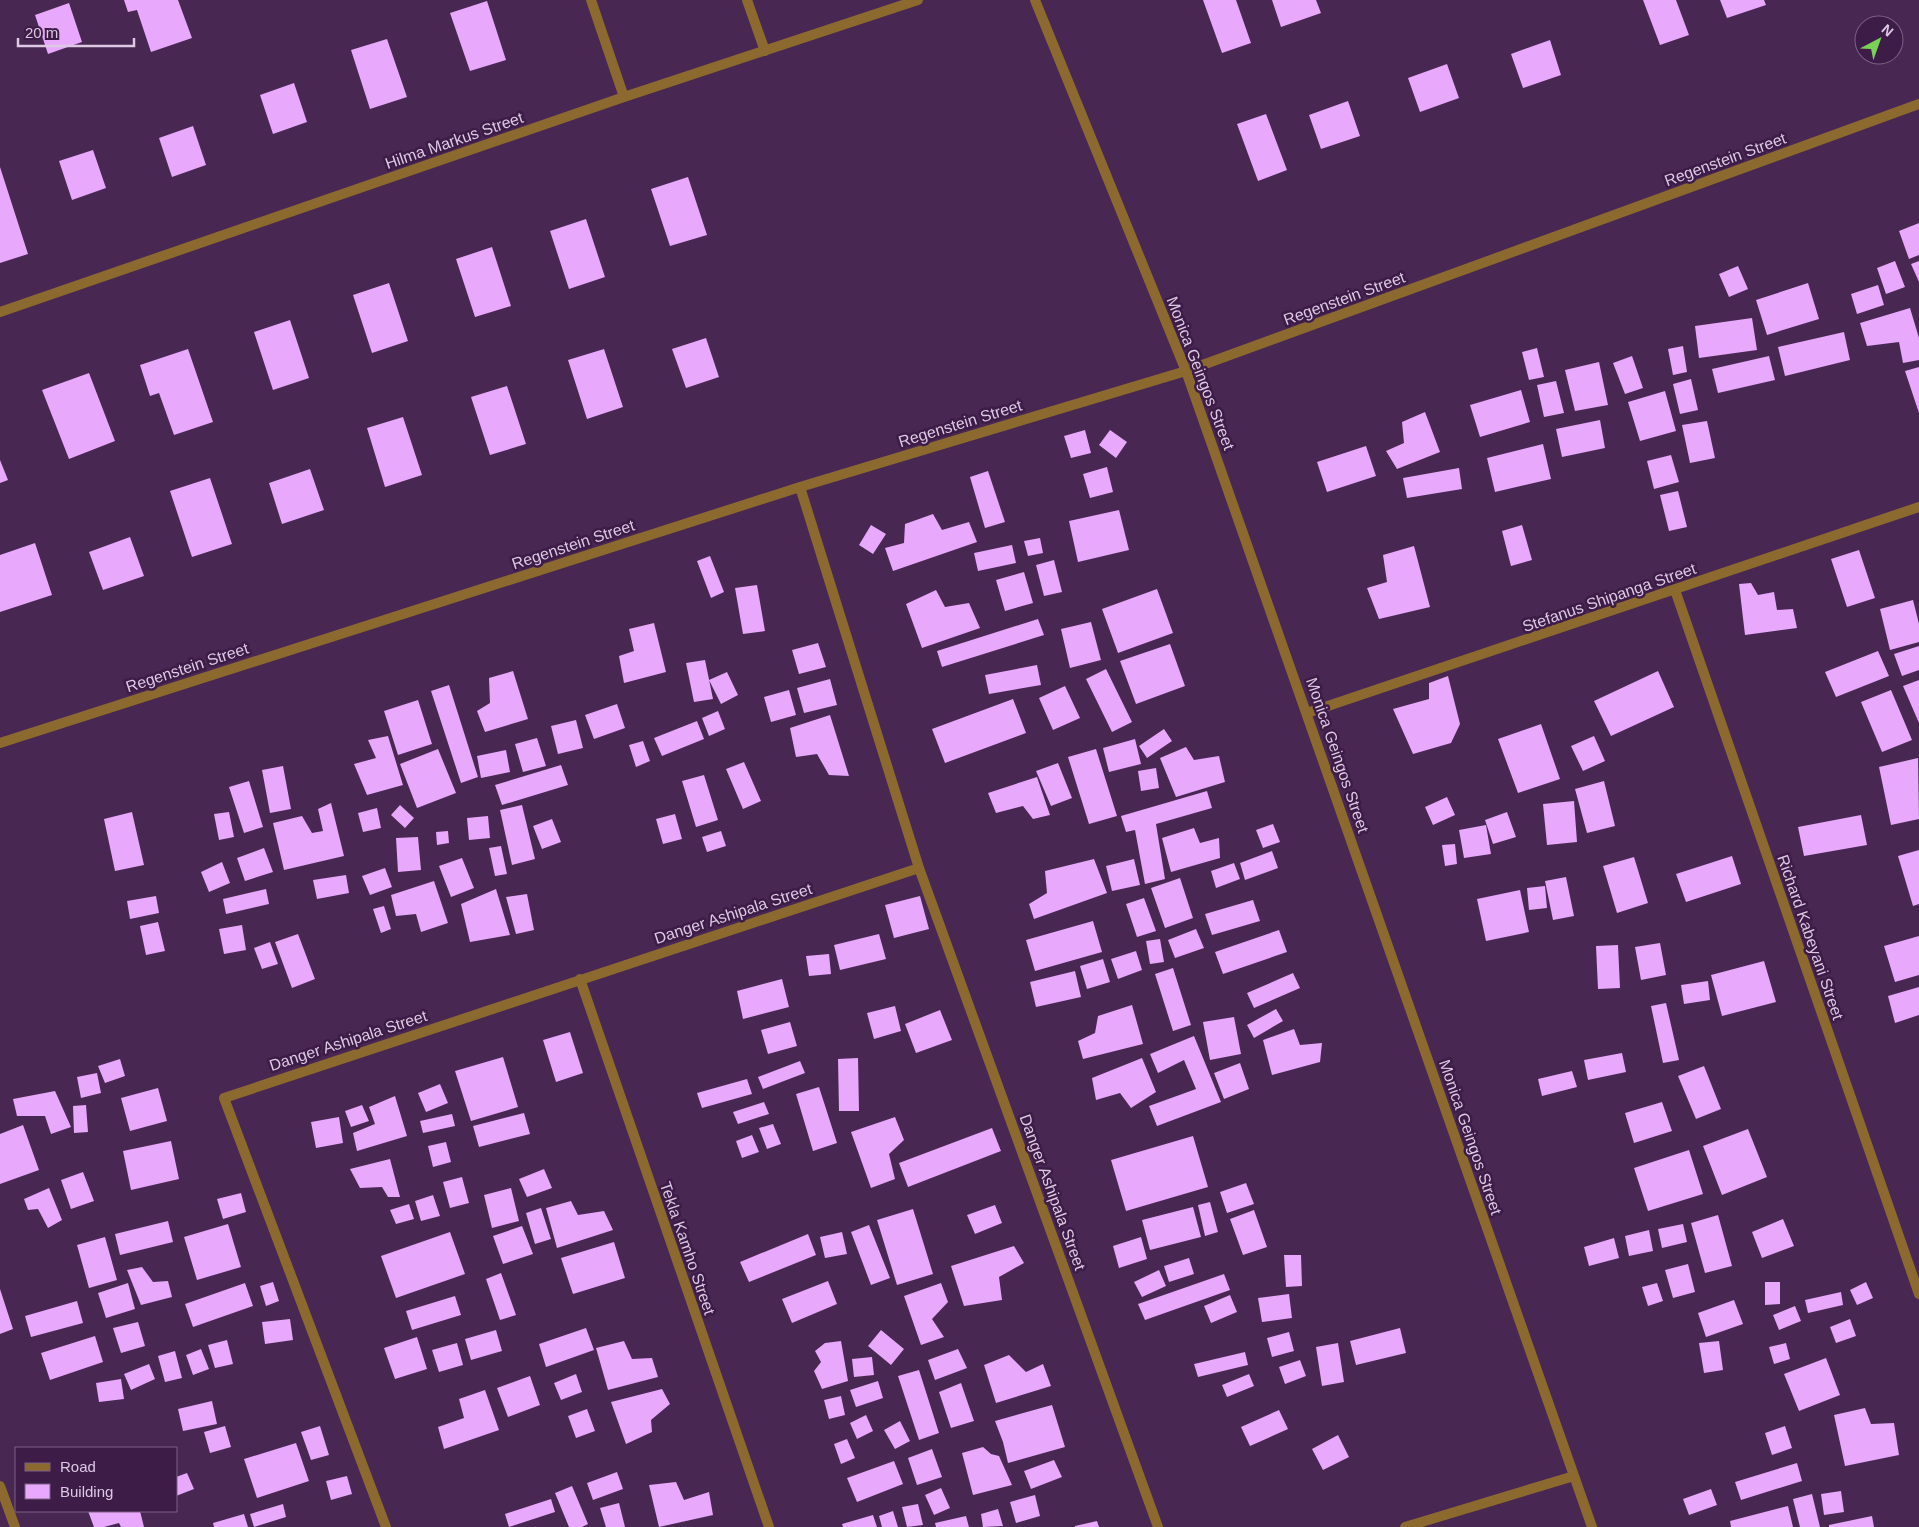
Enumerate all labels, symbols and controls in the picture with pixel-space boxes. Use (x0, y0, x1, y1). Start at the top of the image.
scale bar (18, 15, 134, 47)
north arrow (1854, 15, 1904, 65)
text: N (1878, 21, 1897, 40)
text: 20 m (25, 24, 58, 41)
street label: Hilma Markus Street (383, 109, 526, 172)
street label: Regenstein Street (1662, 129, 1789, 189)
street label: Regenstein Street (1281, 268, 1408, 328)
street label: Monica Geingos Street (1163, 294, 1238, 453)
street label: Regenstein Street (896, 396, 1024, 450)
street label: Regenstein Street (510, 516, 637, 572)
street label: Stefanus Shipanga Street (1520, 560, 1699, 635)
street label: Regenstein Street (124, 639, 251, 695)
street label: Monica Geingos Street (1303, 675, 1372, 835)
street label: Richard Kabeyani Street (1774, 852, 1847, 1022)
street label: Danger Ashipala Street (652, 880, 815, 947)
street label: Danger Ashipala Street (267, 1007, 430, 1074)
street label: Monica Geingos Street (1436, 1057, 1505, 1217)
street label: Danger Ashipala Street (1016, 1112, 1089, 1273)
street label: Tekla Kamho Street (657, 1179, 718, 1317)
legend (15, 1447, 178, 1512)
text: Road (60, 1458, 96, 1475)
text: Building (60, 1483, 113, 1500)

